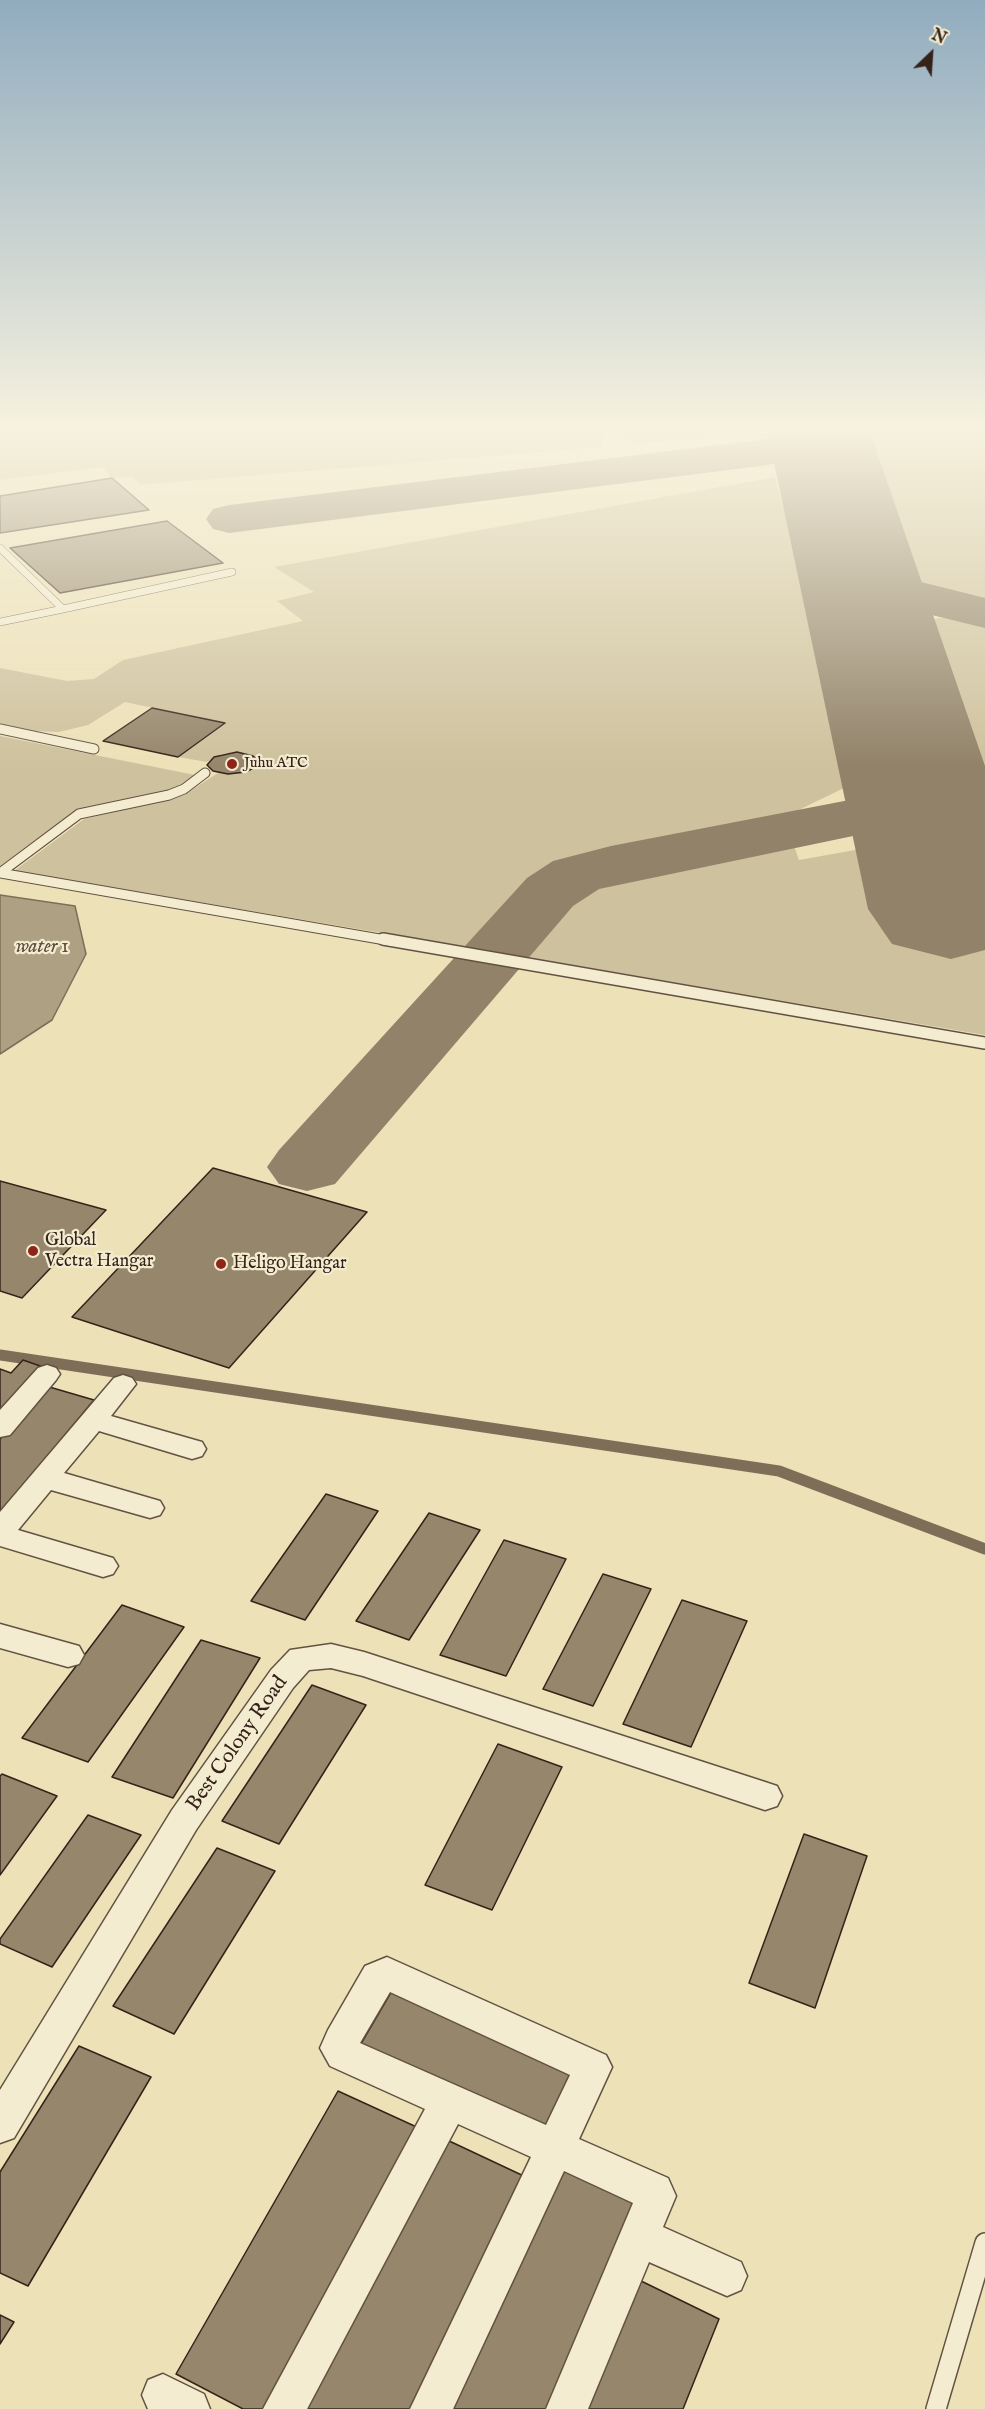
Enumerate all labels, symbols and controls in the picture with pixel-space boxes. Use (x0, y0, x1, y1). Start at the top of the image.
north arrow (901, 24, 961, 84)
text: N (928, 26, 949, 50)
place label: Juhu ATC (244, 755, 308, 773)
marker: Juhu ATC (225, 757, 239, 771)
water label: water 1 (15, 936, 69, 960)
place label: Global Vectra Hangar (45, 1230, 153, 1272)
marker: Global Vectra Hangar (26, 1244, 40, 1258)
place label: Heligo Hangar (233, 1253, 347, 1275)
marker: Heligo Hangar (214, 1257, 228, 1271)
street label: Best Colony Road (182, 1672, 294, 1816)

